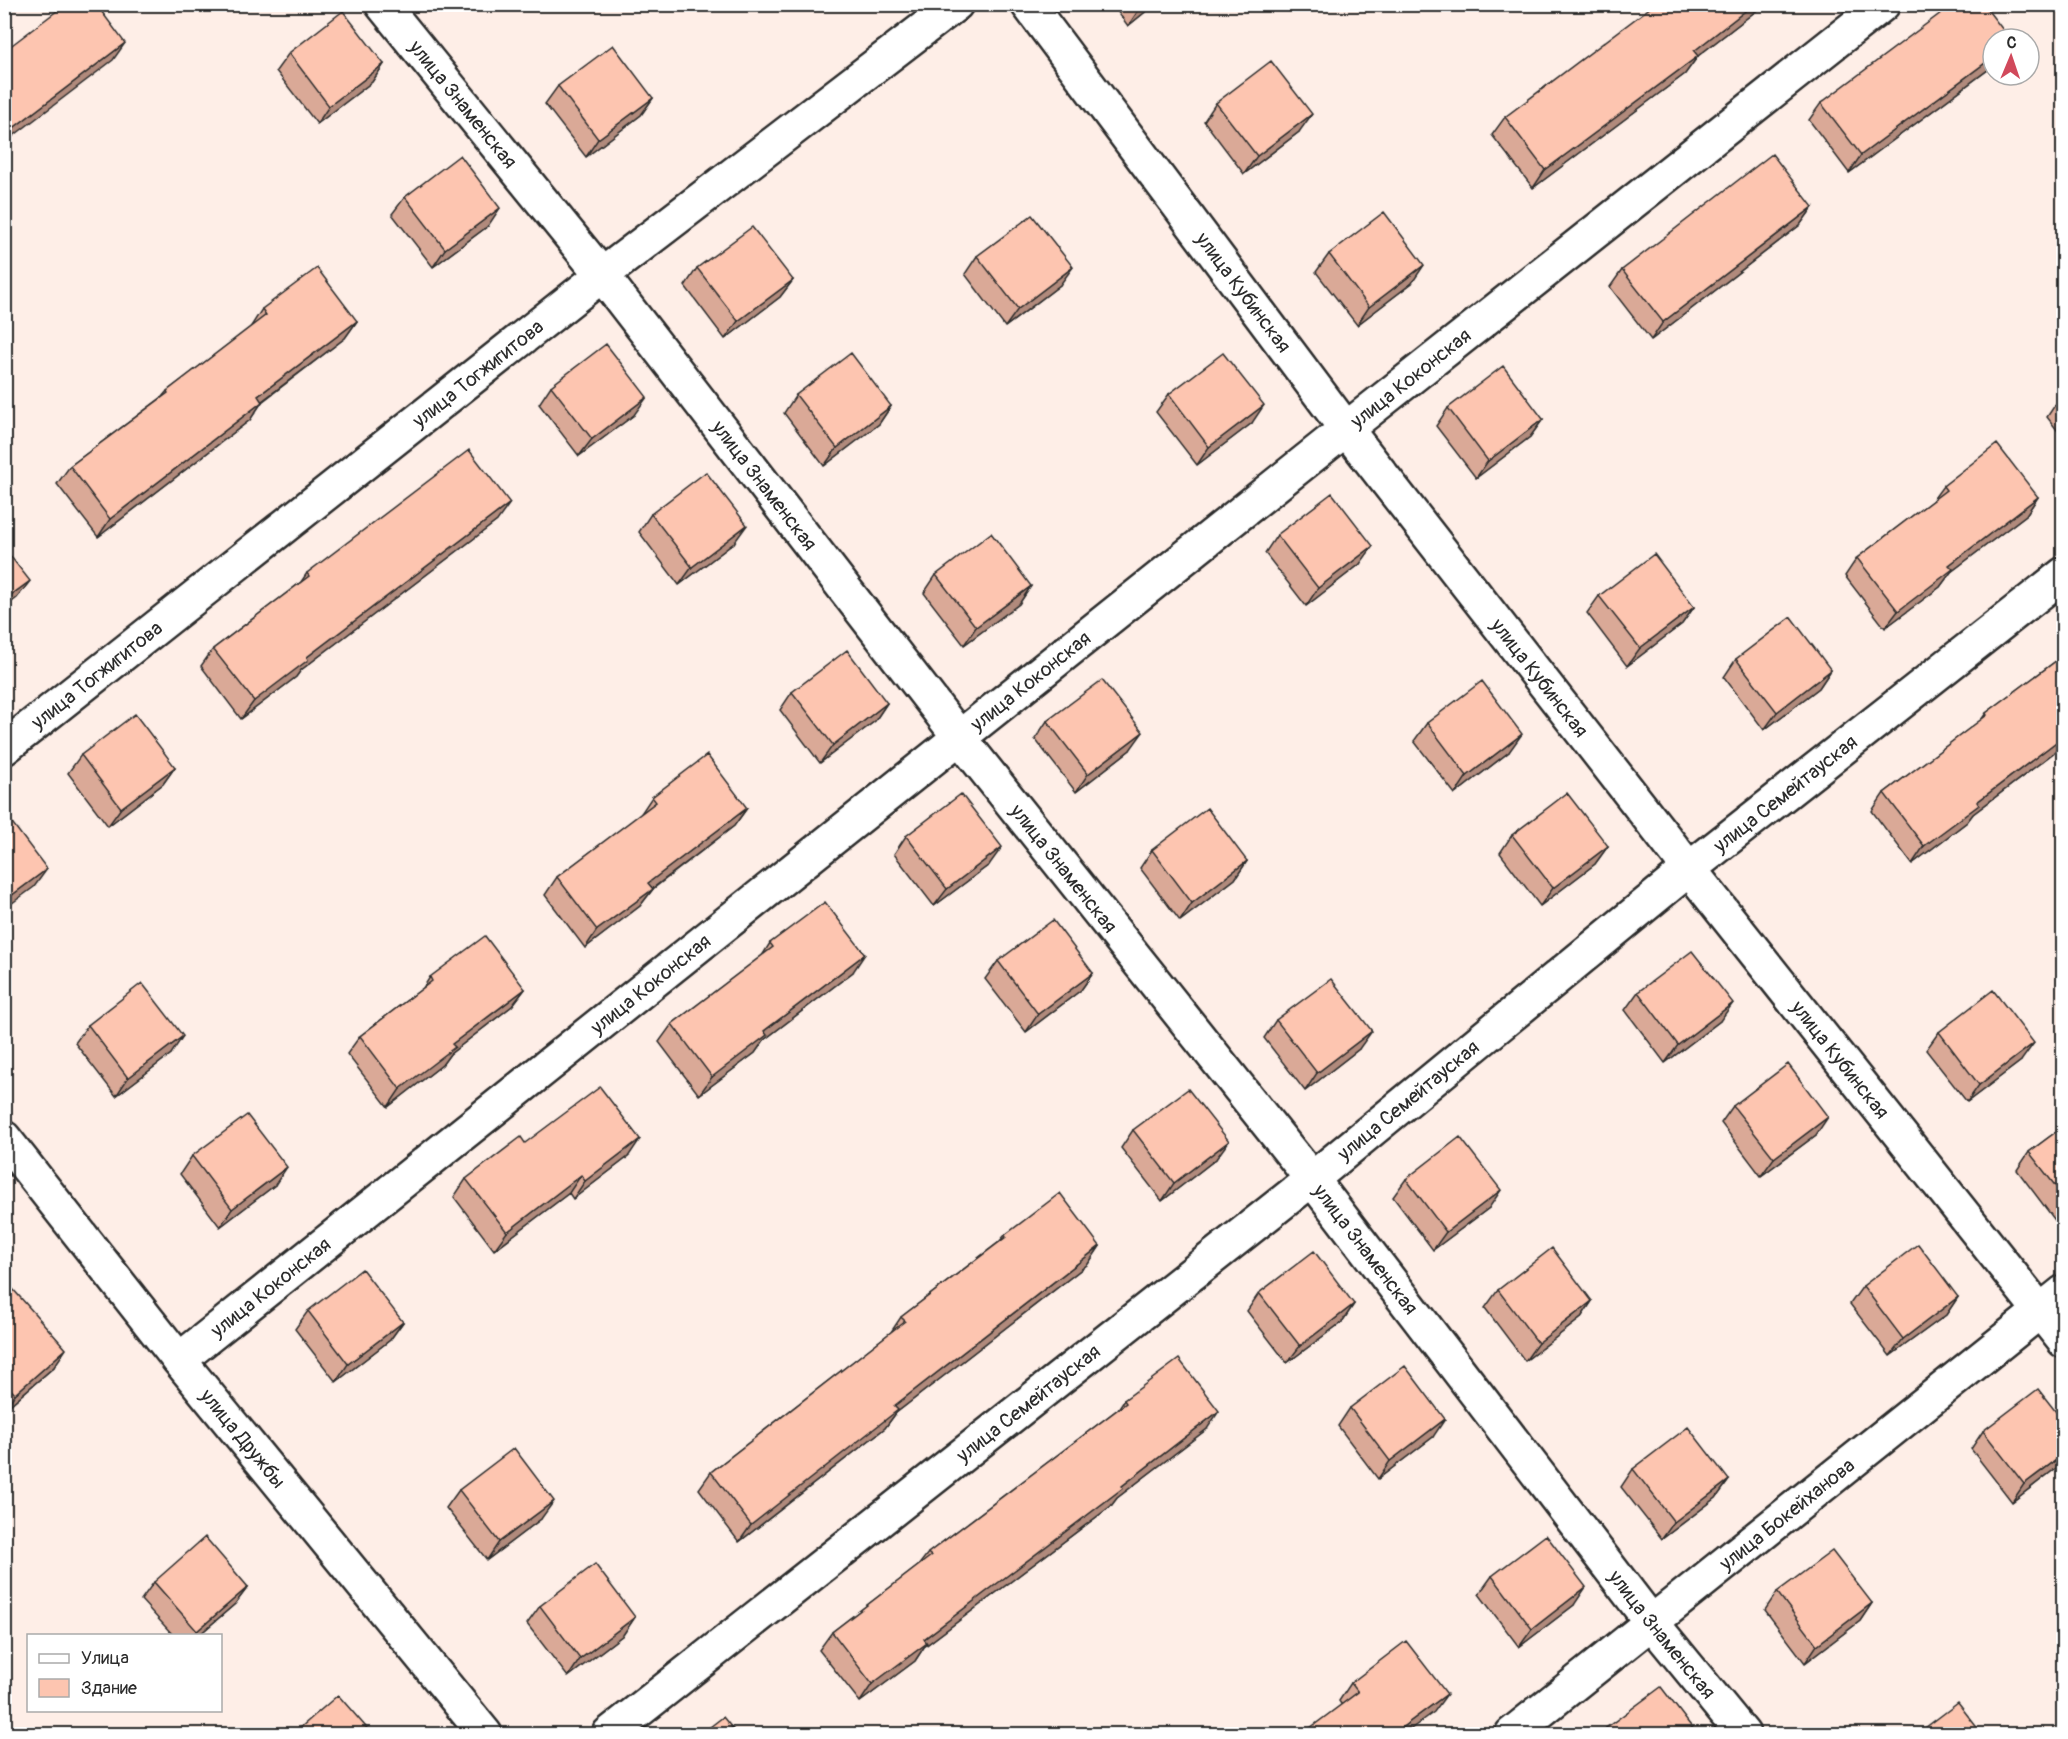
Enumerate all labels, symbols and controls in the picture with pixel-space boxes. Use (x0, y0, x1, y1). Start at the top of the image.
north arrow (1981, 27, 2041, 87)
text: С (2006, 33, 2017, 53)
street label: улица Знаменская (403, 34, 523, 173)
street label: улица Кубинская (1190, 226, 1297, 357)
street label: улица Тогжигитова (406, 314, 548, 433)
street label: улица Коконская (1344, 323, 1476, 434)
street label: улица Знаменская (706, 415, 823, 555)
street label: улица Кубинская (1485, 612, 1594, 742)
street label: улица Тогжигитова (25, 615, 167, 735)
street label: улица Коконская (964, 625, 1095, 737)
street label: улица Семейтауская (1707, 729, 1862, 858)
street label: улица Знаменская (1004, 798, 1123, 938)
street label: улица Коконская (584, 928, 716, 1040)
street label: улица Кубинская (1785, 995, 1895, 1124)
street label: улица Семейтауская (1331, 1034, 1484, 1166)
street label: улица Знаменская (1307, 1178, 1424, 1319)
street label: улица Коконская (205, 1232, 336, 1343)
street label: улица Семейтауская (950, 1339, 1105, 1468)
street label: улица Дружбы (194, 1383, 291, 1493)
street label: улица Бокейханова (1713, 1452, 1859, 1576)
street label: улица Знаменская (1603, 1564, 1721, 1704)
legend (27, 1634, 222, 1712)
text: Улица (81, 1647, 129, 1670)
text: Здание (81, 1677, 137, 1700)

